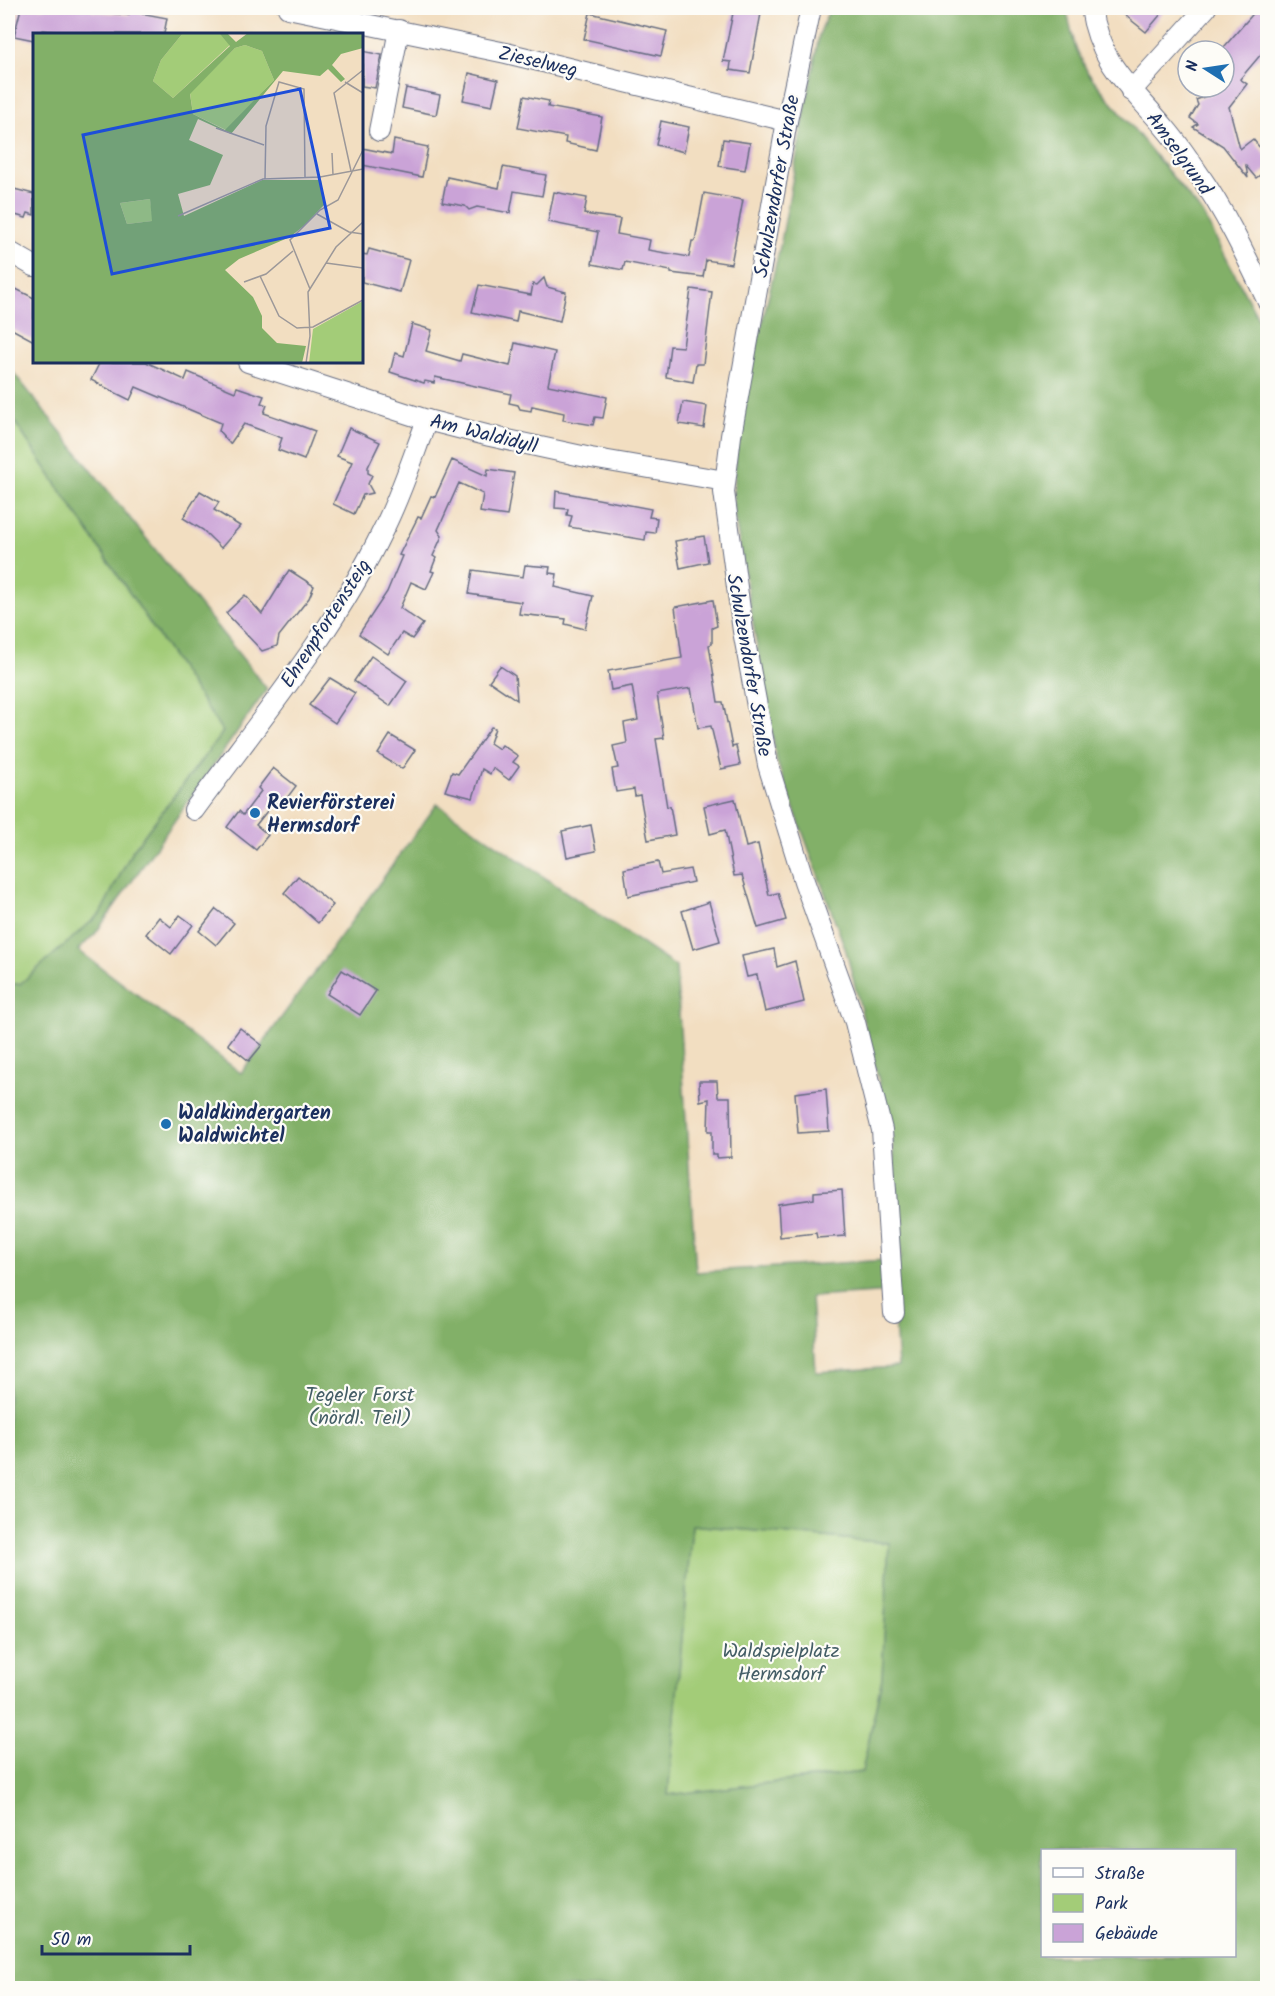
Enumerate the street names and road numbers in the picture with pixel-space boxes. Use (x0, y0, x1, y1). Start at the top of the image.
street label: Zieselweg (495, 38, 580, 88)
street label: Schulzendorfer Straße (746, 92, 810, 280)
street label: Amselgrund (1137, 106, 1220, 204)
street label: Am Waldidyll (426, 406, 541, 464)
street label: Ehrenpfortensteig (273, 553, 381, 695)
street label: Schulzendorfer Straße (716, 571, 780, 759)

